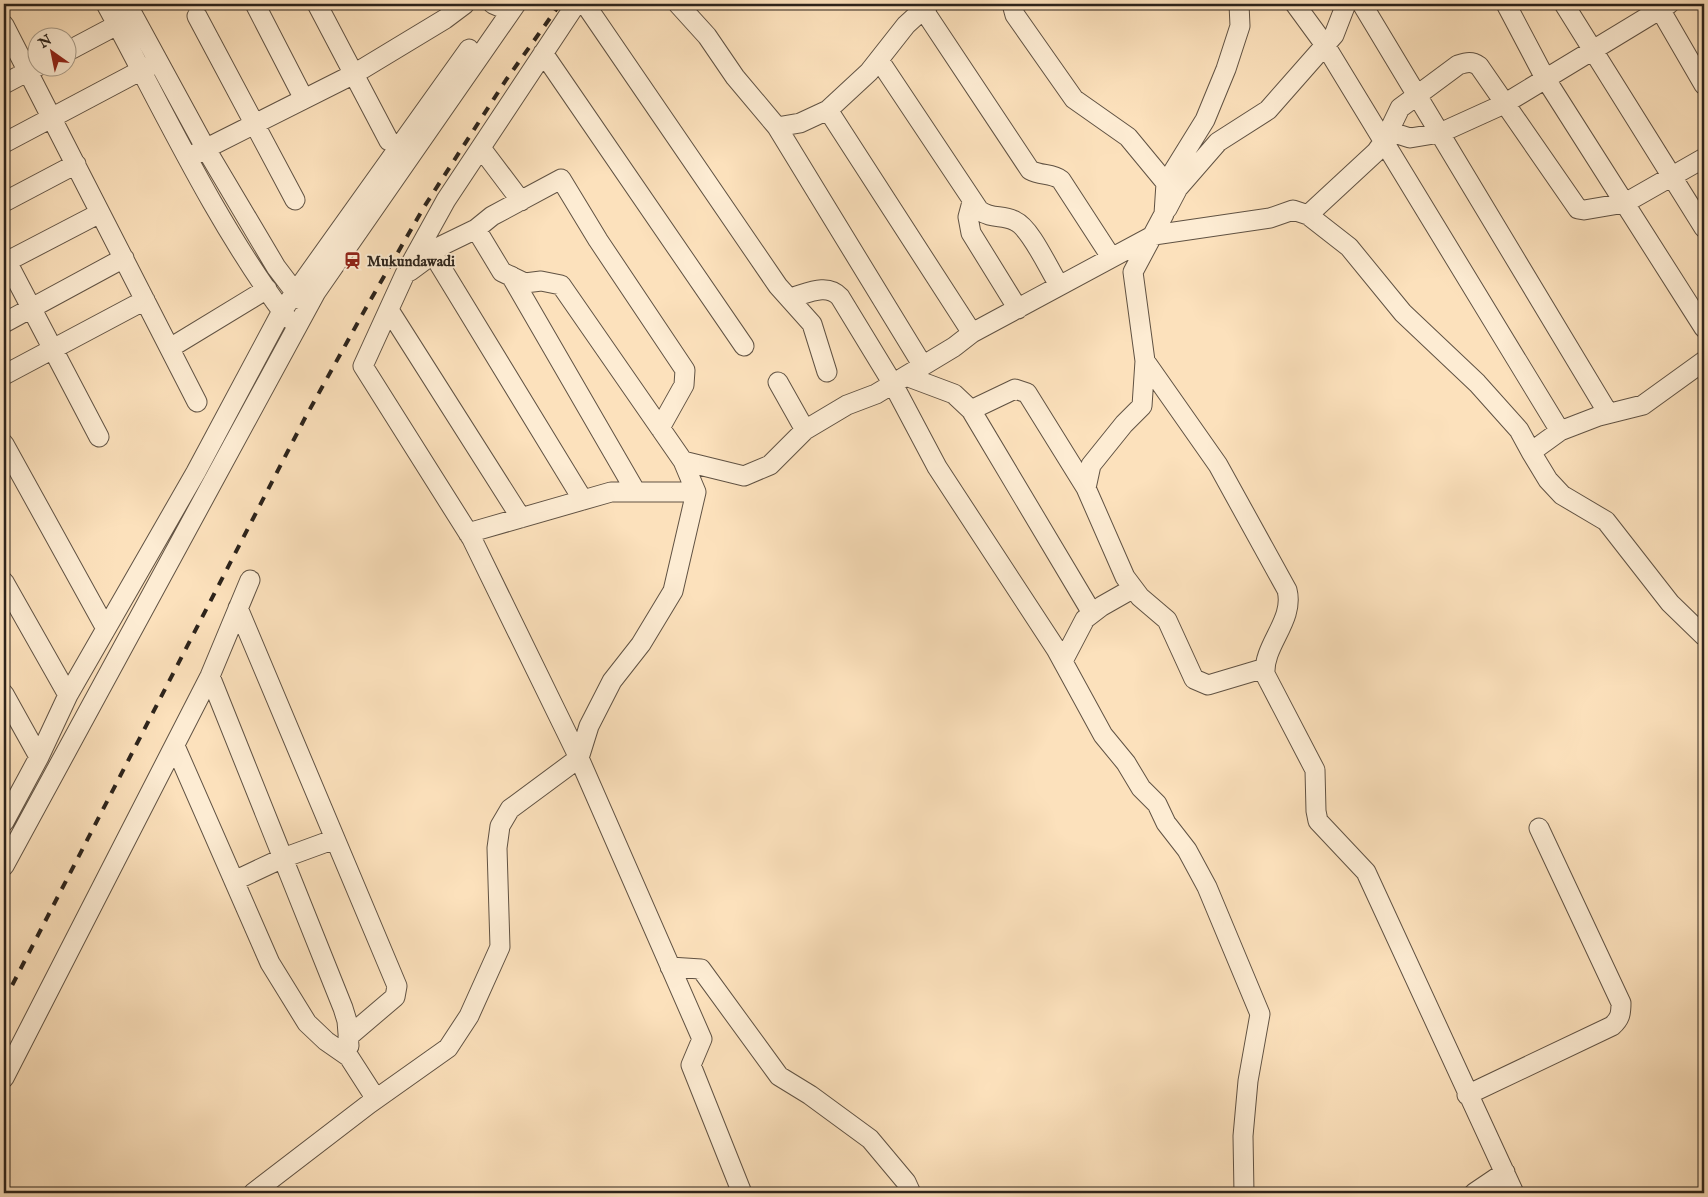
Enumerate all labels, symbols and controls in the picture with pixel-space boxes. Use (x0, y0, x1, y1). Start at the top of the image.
north arrow (28, 28, 78, 78)
text: N (35, 31, 55, 53)
station icon: Mukundawadi (343, 251, 363, 271)
place label: Mukundawadi (367, 252, 455, 271)

